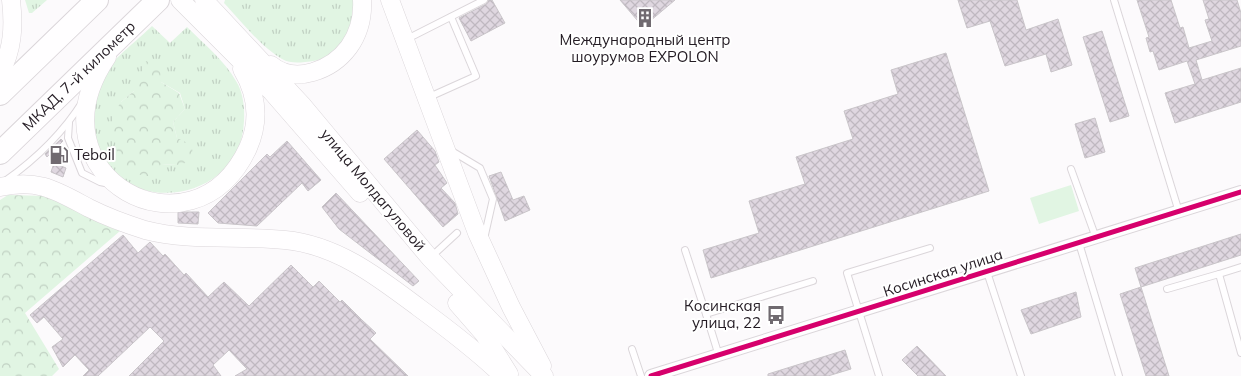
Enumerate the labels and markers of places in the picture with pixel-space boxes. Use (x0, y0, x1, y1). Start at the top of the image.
building icon: Международный центр шоурумов EXPOLON (634, 7, 656, 29)
place label: Международный центр шоурумов EXPOLON (559, 30, 731, 66)
fuel station icon: Teboil (48, 144, 70, 166)
place label: Teboil (74, 145, 115, 164)
place label: Косинская улица, 22 (684, 296, 761, 332)
bus stop icon: Косинская улица, 22 (765, 304, 787, 326)

